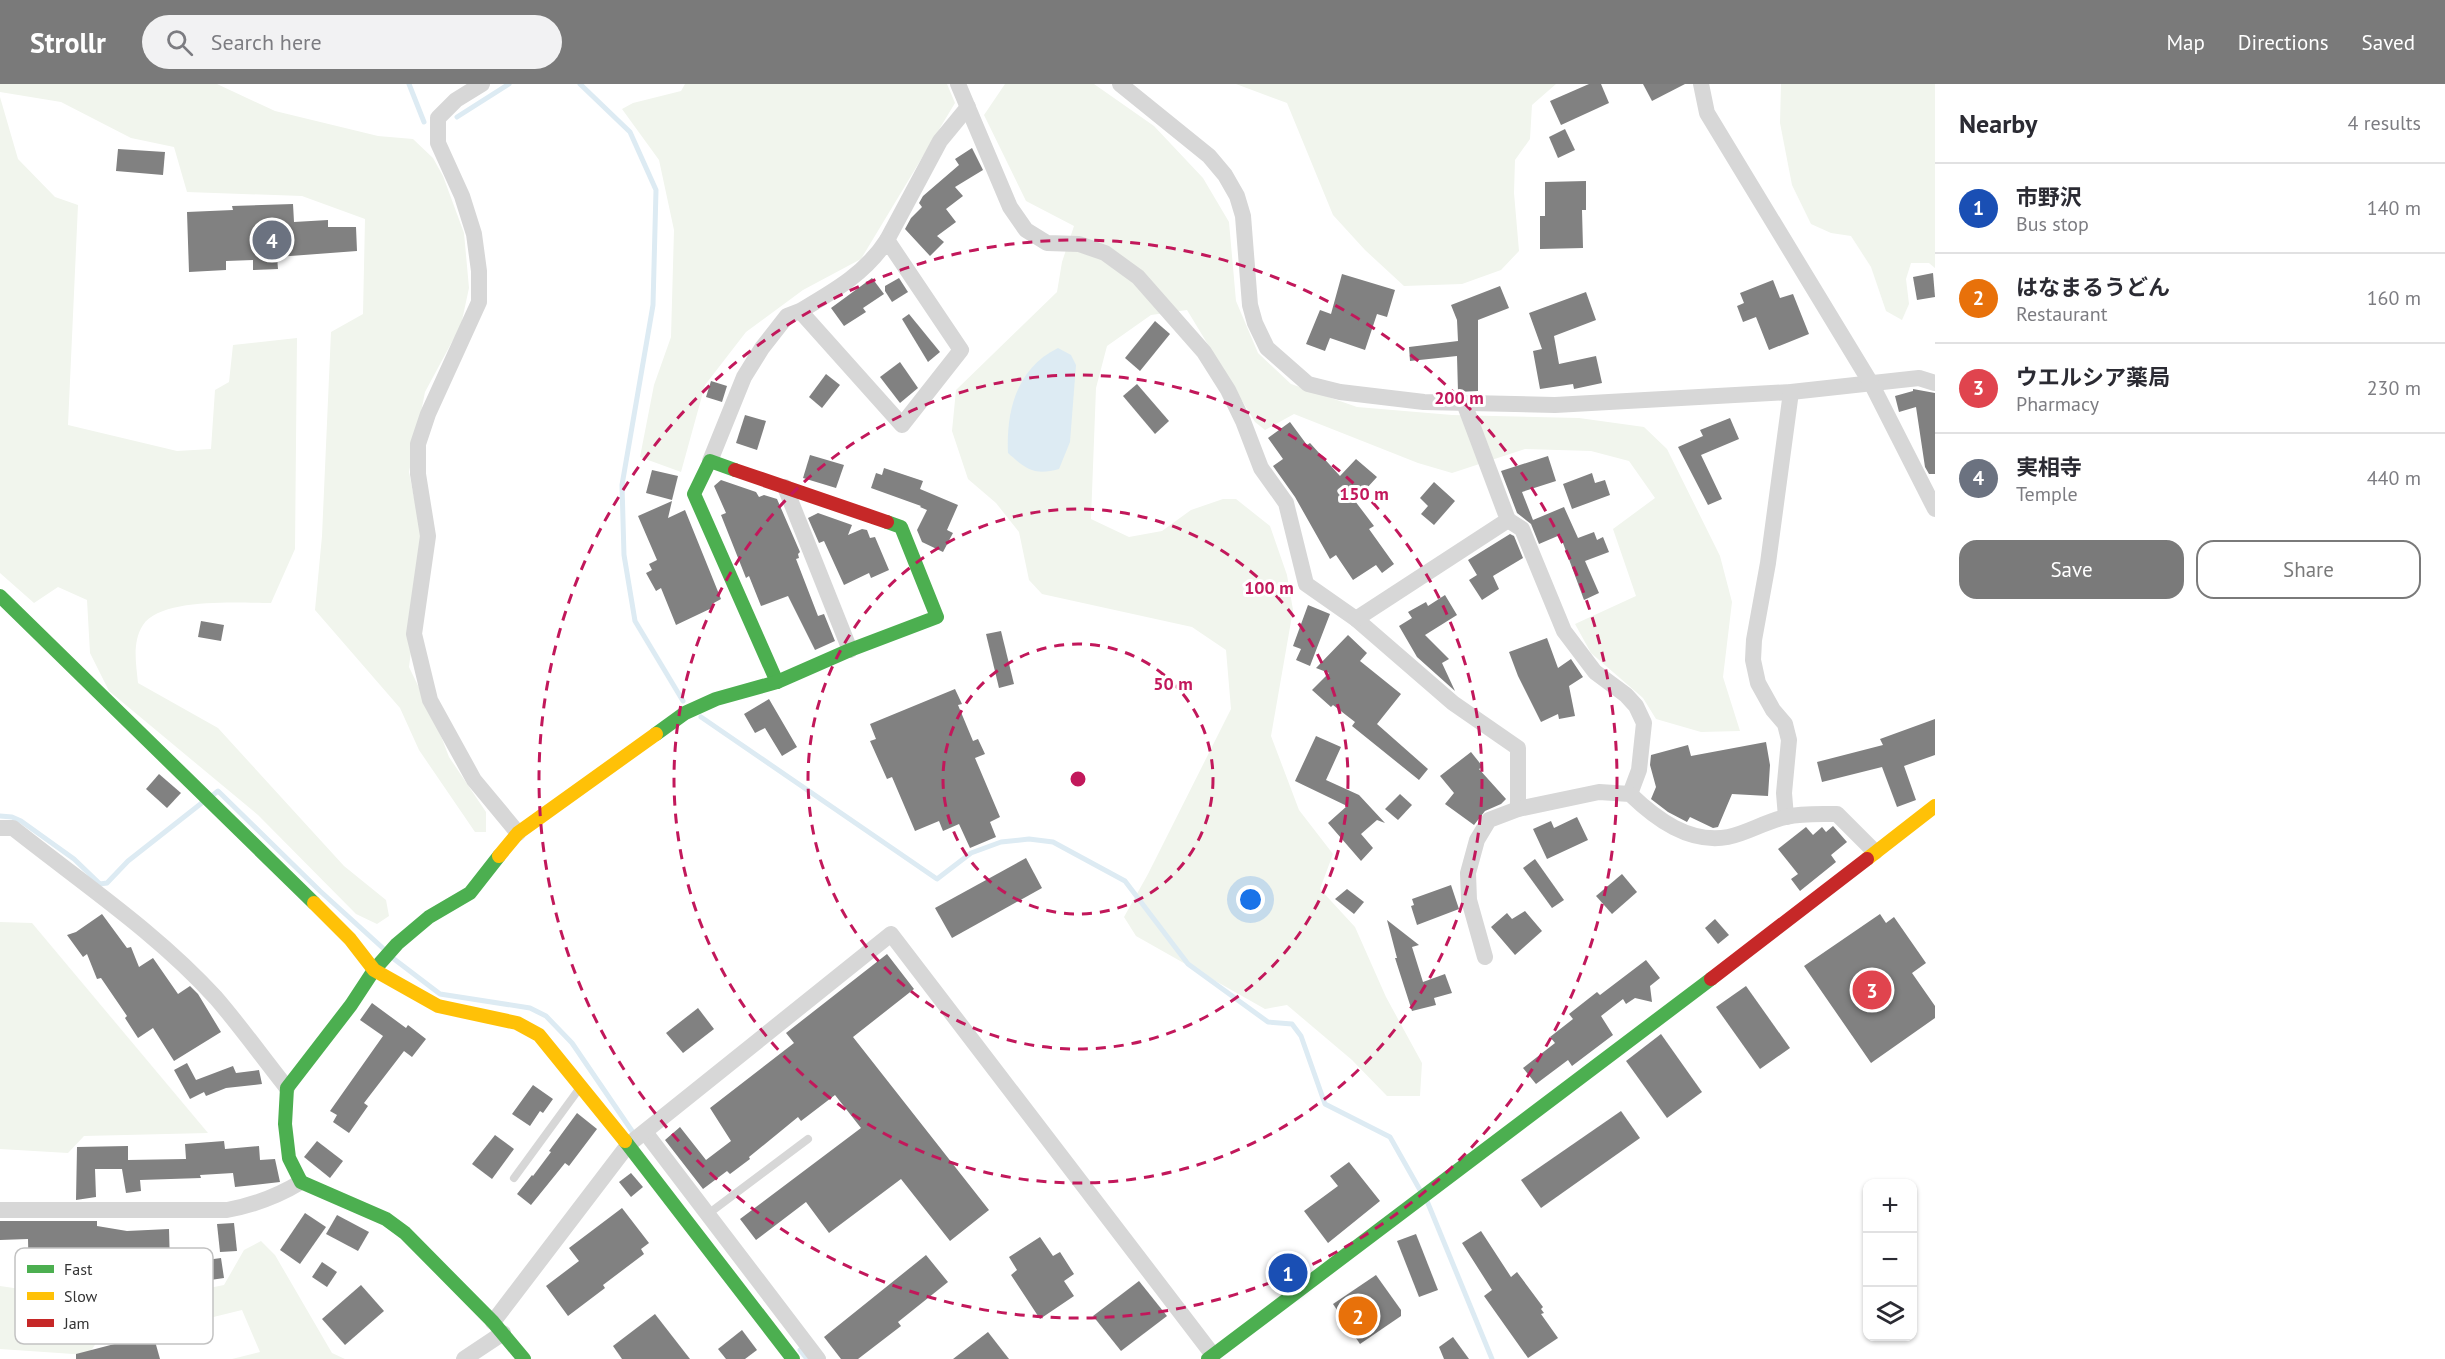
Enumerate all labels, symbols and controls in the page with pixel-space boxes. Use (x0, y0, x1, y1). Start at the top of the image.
search box (142, 15, 562, 69)
text: Strollr (30, 24, 106, 61)
icon: search (163, 26, 196, 59)
text: Search here (211, 28, 322, 56)
text: Map (2166, 29, 2205, 56)
text: Directions (2238, 29, 2329, 56)
text: Saved (2362, 29, 2415, 56)
text: Nearby (1959, 107, 2037, 140)
text: 4 results (2348, 110, 2421, 136)
text: 市野沢 (2016, 183, 2082, 211)
text: 1 (1973, 195, 1984, 221)
text: 140 m (2367, 195, 2421, 221)
text: Bus stop (2016, 211, 2089, 237)
pin: 4 (252, 218, 292, 262)
text: はなまるうどん (2016, 273, 2170, 301)
text: 2 (1973, 285, 1984, 311)
text: 160 m (2367, 285, 2421, 311)
text: Restaurant (2016, 301, 2107, 327)
text: ウエルシア薬局 (2016, 363, 2170, 391)
text: 3 (1973, 375, 1984, 401)
text: 230 m (2367, 375, 2421, 401)
text: 200 m (1434, 386, 1484, 409)
text: Pharmacy (2016, 391, 2099, 417)
text: 実相寺 (2016, 453, 2082, 481)
text: 4 (1973, 465, 1984, 491)
text: 440 m (2367, 465, 2421, 491)
text: Temple (2016, 481, 2078, 507)
text: 150 m (1339, 482, 1389, 505)
button: Save (1959, 540, 2184, 599)
button: Share (2196, 540, 2421, 599)
text: 100 m (1244, 576, 1294, 599)
text: 50 m (1153, 672, 1193, 695)
centre of rings (1068, 769, 1088, 789)
your location (1236, 885, 1265, 914)
pin: 3 (1852, 968, 1892, 1012)
map controls (1863, 1179, 1917, 1341)
button: + (1863, 1179, 1917, 1233)
button: − (1863, 1233, 1917, 1287)
legend (15, 1248, 213, 1344)
pin: 1 (1268, 1250, 1308, 1296)
text: Fast (64, 1259, 93, 1279)
text: Slow (64, 1286, 98, 1306)
button: layers (1863, 1287, 1917, 1341)
pin: 2 (1338, 1294, 1378, 1338)
text: Jam (63, 1313, 90, 1333)

